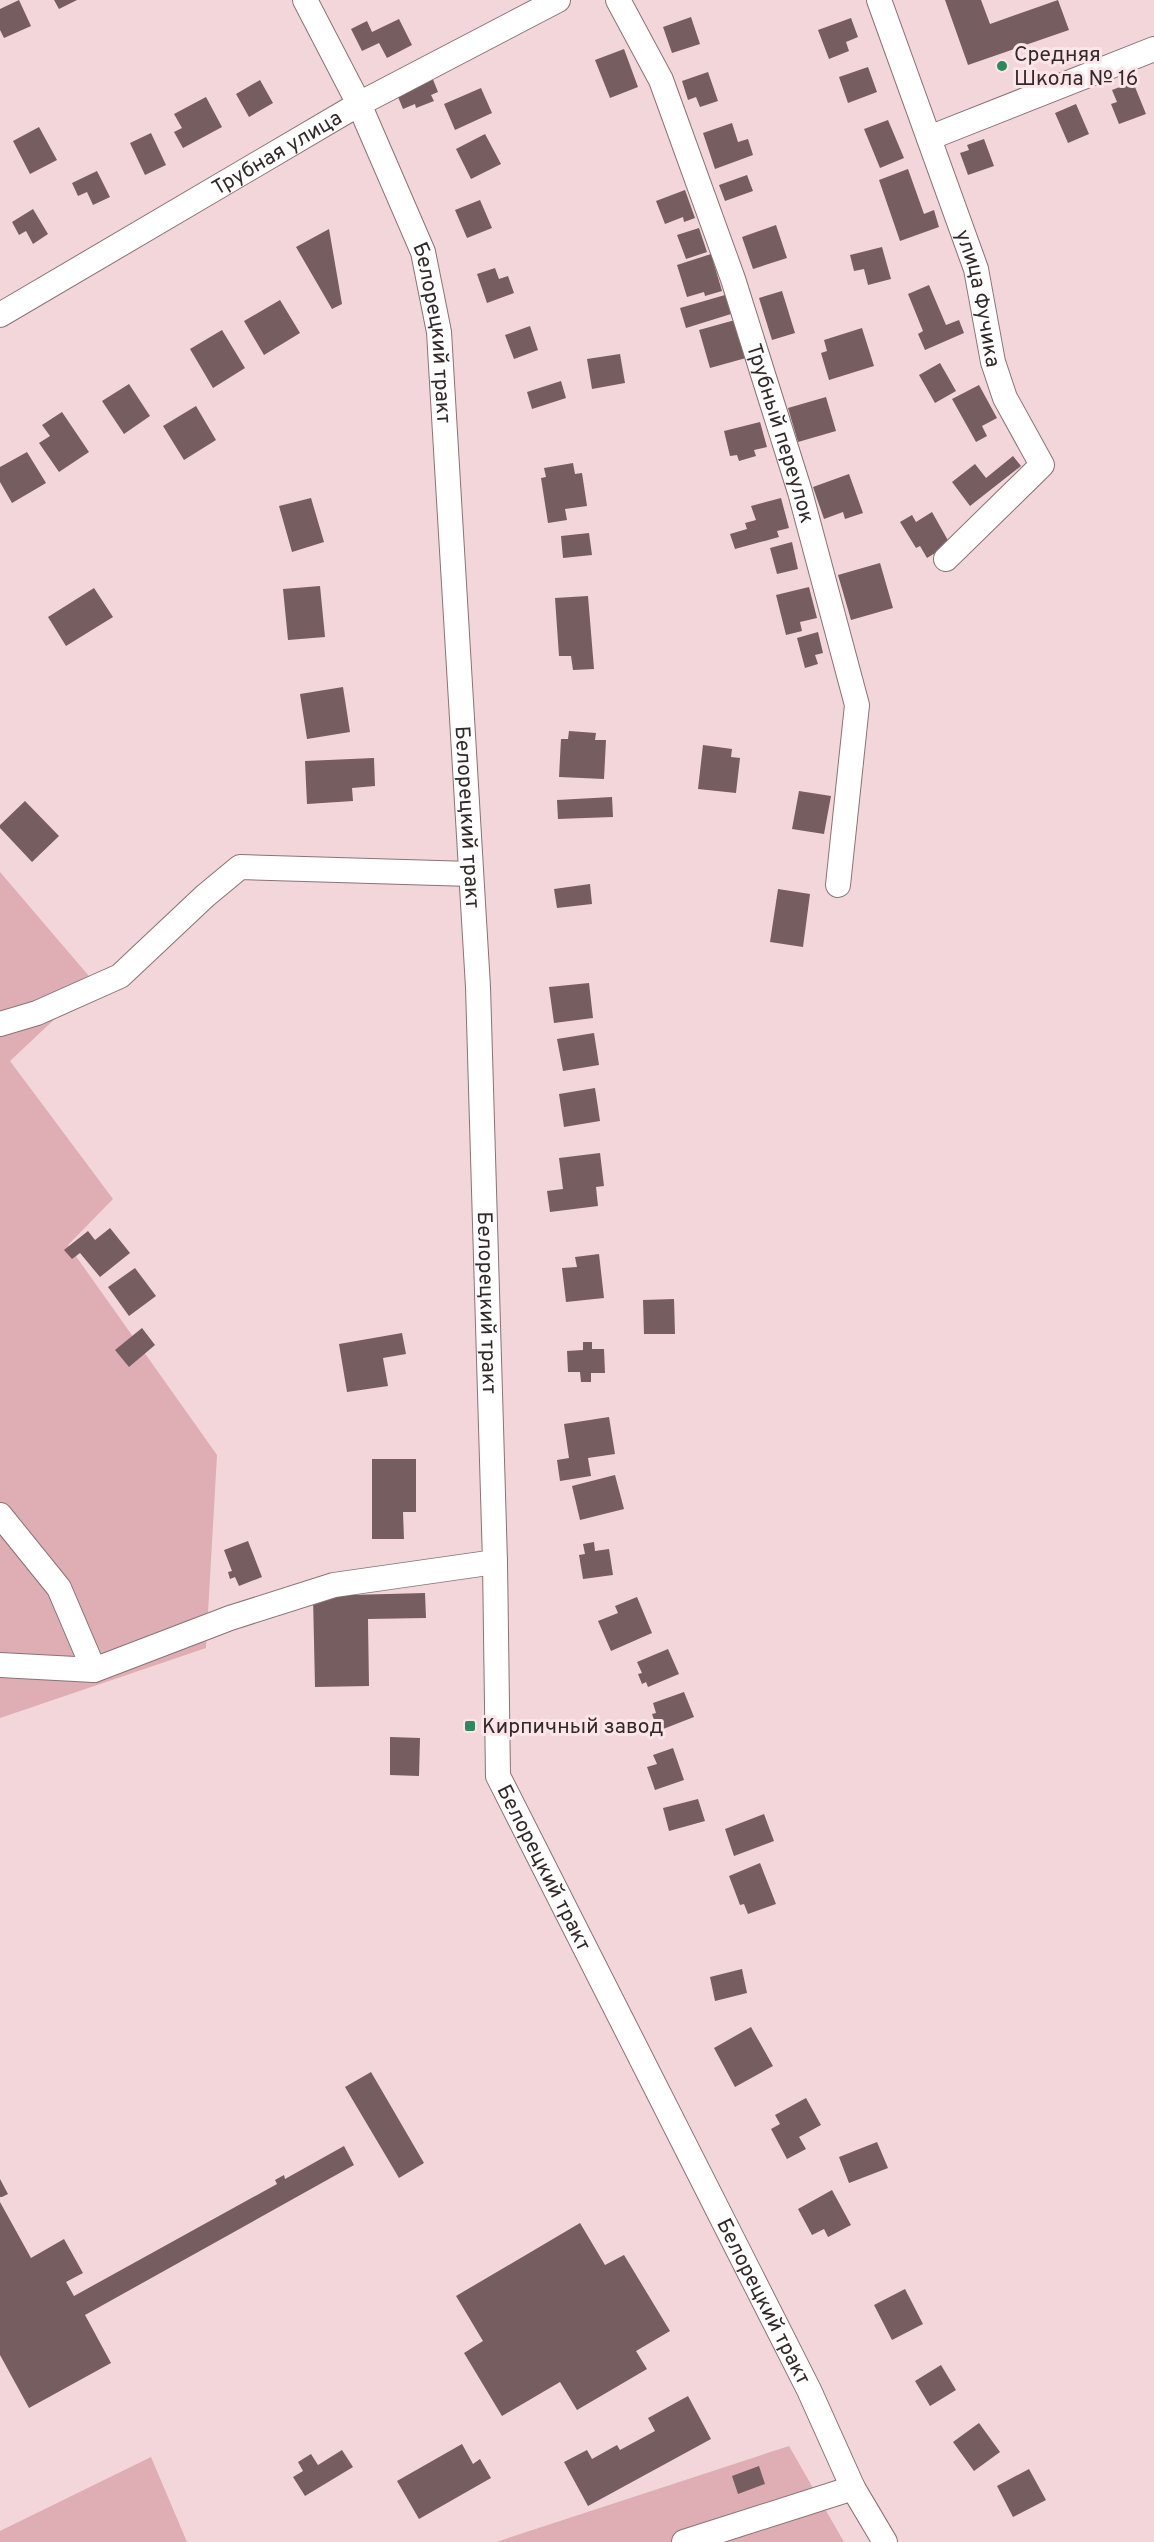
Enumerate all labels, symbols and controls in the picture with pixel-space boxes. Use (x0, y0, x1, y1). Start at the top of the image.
place label: Средняя Школа № 16 (1014, 42, 1138, 93)
marker: Средняя Школа № 16 (995, 59, 1009, 73)
street label: Трубная улица (208, 105, 347, 202)
street label: улица Фучика (948, 226, 1006, 370)
street label: Белорецкий тракт (405, 238, 456, 424)
street label: Трубный переулок (739, 341, 820, 526)
street label: Белорецкий тракт (447, 725, 485, 909)
street label: Белорецкий тракт (470, 1211, 502, 1395)
place label: Кирпичный завод (482, 1714, 664, 1741)
marker: Кирпичный завод (463, 1719, 477, 1733)
street label: Белорецкий тракт (490, 1781, 596, 1956)
street label: Белорецкий тракт (709, 2214, 816, 2389)

